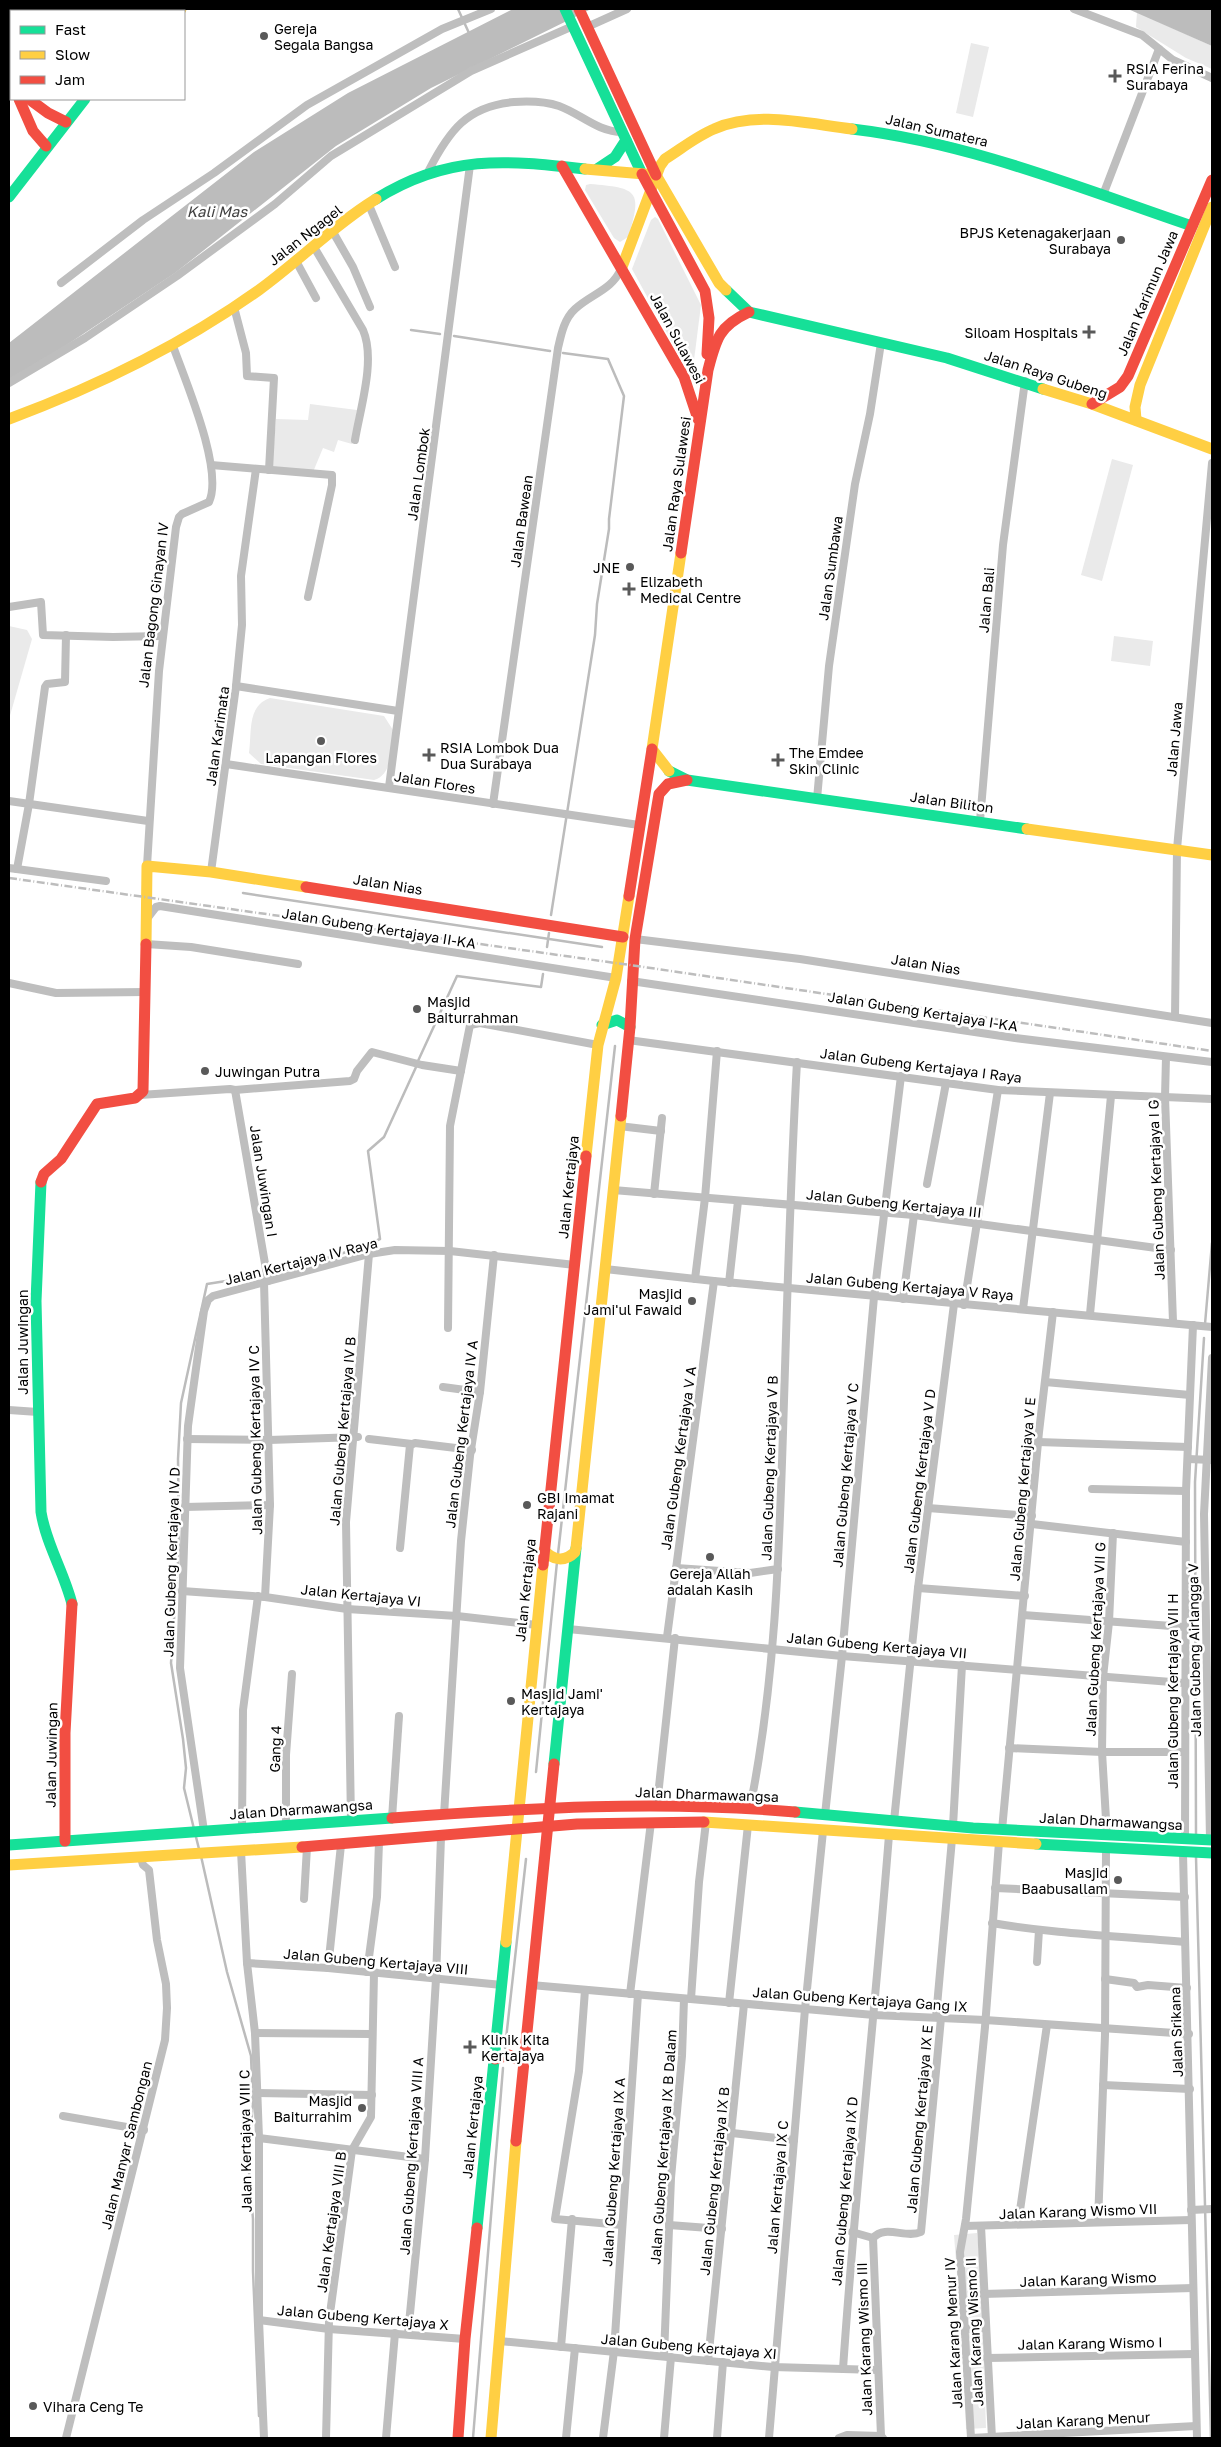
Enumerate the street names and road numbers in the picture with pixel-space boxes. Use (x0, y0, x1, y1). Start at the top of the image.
street label: Jalan Sumatera (884, 110, 990, 150)
street label: Jalan Ngagel (265, 201, 345, 269)
street label: Jalan Karimun Jawa (1113, 228, 1181, 358)
street label: Jalan Sulawesi (647, 290, 709, 386)
street label: Jalan Raya Gubeng (982, 346, 1110, 402)
street label: Jalan Raya Sulawesi (658, 415, 694, 553)
street label: Jalan Lombok (403, 426, 433, 522)
street label: Jalan Bawean (506, 474, 536, 568)
street label: Jalan Sumbawa (814, 515, 846, 621)
street label: Jalan Bagong Ginayan IV (134, 521, 172, 689)
street label: Jalan Bali (975, 567, 997, 633)
street label: Jalan Karimata (202, 685, 232, 787)
street label: Jalan Jawa (1162, 701, 1186, 777)
street label: Jalan Flores (393, 767, 477, 797)
street label: Jalan Biliton (909, 788, 995, 816)
street label: Jalan Nias (352, 870, 424, 898)
street label: Jalan Gubeng Kertajaya II-KA (281, 904, 478, 952)
street label: Jalan Nias (890, 950, 962, 978)
street label: Jalan Gubeng Kertajaya I-KA (827, 988, 1020, 1035)
street label: Jalan Gubeng Kertajaya I Raya (819, 1044, 1023, 1086)
street label: Jalan Gubeng Kertajaya I G (1144, 1099, 1168, 1281)
street label: Jalan Juwingan I (247, 1124, 281, 1238)
street label: Jalan Kertajaya (554, 1135, 582, 1239)
street label: Jalan Gubeng Kertajaya III (806, 1185, 982, 1221)
street label: Jalan Kertajaya IV Raya (223, 1234, 379, 1288)
street label: Jalan Gubeng Kertajaya V Raya (806, 1268, 1014, 1304)
street label: Jalan Juwingan (14, 1289, 31, 1395)
street label: Jalan Gubeng Kertajaya IV B (325, 1336, 359, 1526)
street label: Jalan Gubeng Kertajaya IV A (441, 1338, 481, 1529)
street label: Jalan Gubeng Kertajaya IV C (245, 1345, 265, 1535)
street label: Jalan Gubeng Kertajaya V A (657, 1365, 699, 1551)
street label: Jalan Gubeng Kertajaya V B (757, 1375, 781, 1561)
street label: Jalan Gubeng Kertajaya V C (828, 1382, 862, 1568)
street label: Jalan Gubeng Kertajaya V D (899, 1388, 939, 1574)
street label: Jalan Gubeng Kertajaya V E (1005, 1396, 1039, 1582)
street label: Jalan Gubeng Kertajaya IV D (159, 1467, 183, 1657)
street label: Jalan Kertajaya (511, 1538, 539, 1642)
street label: Jalan Gubeng Kertajaya VII G (1081, 1541, 1109, 1737)
street label: Jalan Gubeng Airlangga V (1184, 1562, 1204, 1737)
street label: Jalan Kertajaya VI (300, 1580, 422, 1610)
street label: Jalan Gubeng Kertajaya VII H (1164, 1593, 1181, 1789)
street label: Jalan Gubeng Kertajaya VII (786, 1629, 968, 1661)
street label: Jalan Juwingan (42, 1702, 60, 1808)
street label: Gang 4 (266, 1725, 284, 1773)
street label: Jalan Dharmawangsa (635, 1783, 779, 1805)
street label: Jalan Dharmawangsa (229, 1796, 373, 1822)
street label: Jalan Dharmawangsa (1039, 1809, 1183, 1833)
street label: Jalan Gubeng Kertajaya VIII (283, 1944, 469, 1978)
street label: Jalan Gubeng Kertajaya Gang IX (752, 1983, 968, 2015)
street label: Jalan Srikana (1166, 1986, 1186, 2078)
street label: Jalan Gubeng Kertajaya IX E (902, 2024, 936, 2214)
street label: Jalan Gubeng Kertajaya IX B Dalam (646, 2029, 680, 2265)
street label: Jalan Gubeng Kertajaya VIII A (396, 2056, 426, 2256)
street label: Jalan Manyar Sambongan (97, 2059, 155, 2231)
street label: Jalan Kertajaya VIII C (235, 2069, 255, 2213)
street label: Jalan Kertajaya (458, 2075, 486, 2179)
street label: Jalan Gubeng Kertajaya IX A (598, 2076, 628, 2267)
street label: Jalan Gubeng Kertajaya IX B (696, 2086, 732, 2276)
street label: Jalan Gubeng Kertajaya IX D (827, 2096, 861, 2286)
street label: Jalan Kertajaya IX C (763, 2120, 791, 2254)
street label: Jalan Kertajaya VIII B (313, 2150, 349, 2294)
street label: Jalan Karang Wismo VII (998, 2200, 1158, 2222)
street label: Jalan Karang Menur IV (941, 2256, 965, 2409)
street label: Jalan Karang Wismo II (962, 2257, 986, 2407)
street label: Jalan Karang Wismo III (853, 2262, 875, 2416)
street label: Jalan Karang Wismo (1019, 2268, 1157, 2290)
street label: Jalan Gubeng Kertajaya X (277, 2301, 449, 2333)
street label: Jalan Gubeng Kertajaya XI (600, 2330, 778, 2362)
street label: Jalan Karang Wismo I (1017, 2333, 1163, 2353)
street label: Jalan Karang Menur (1016, 2408, 1151, 2432)

